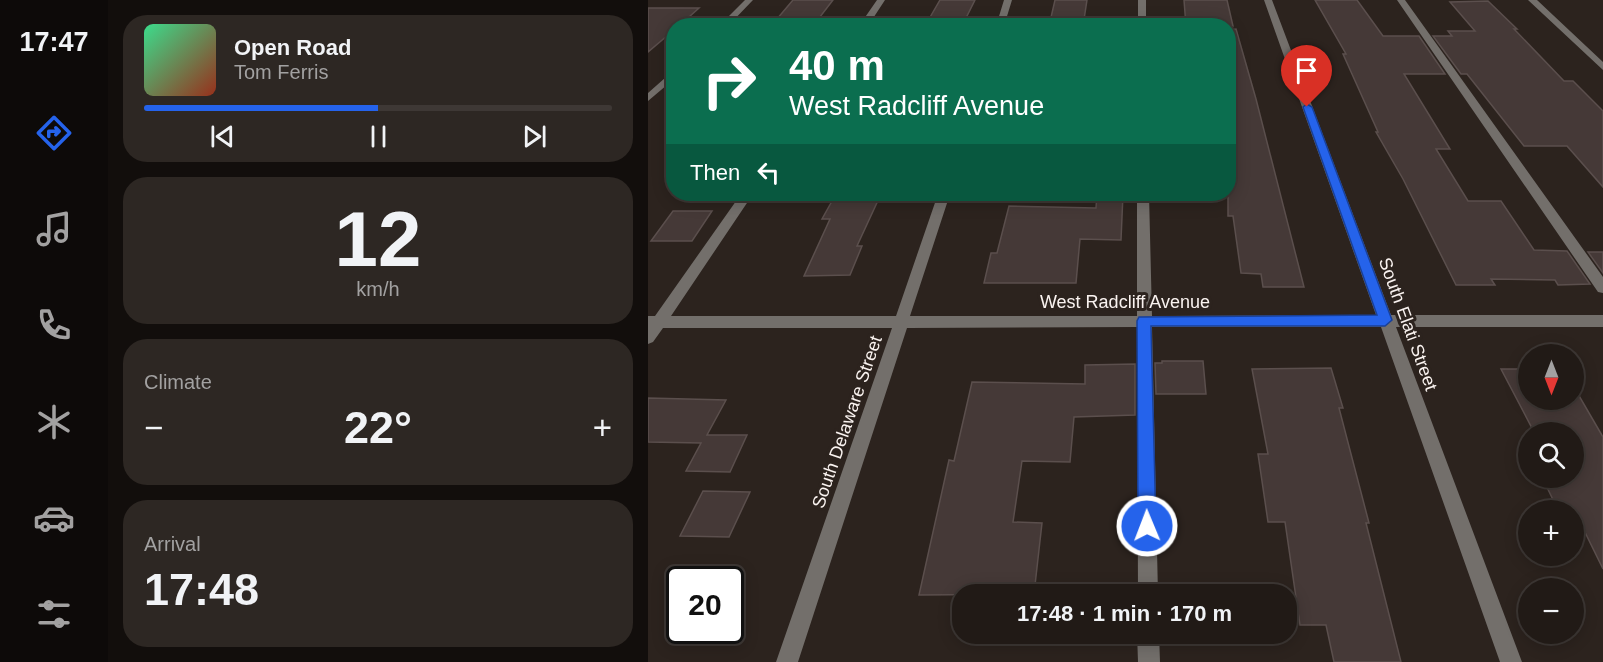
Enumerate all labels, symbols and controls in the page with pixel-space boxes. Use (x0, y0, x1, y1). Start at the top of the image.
text: 17:47 (19, 27, 89, 57)
text: Open Road (234, 35, 351, 60)
icon: right (690, 42, 768, 120)
text: 40 m (789, 42, 885, 89)
pin (1281, 45, 1332, 107)
icon: arrive (1290, 54, 1323, 87)
text: Tom Ferris (234, 61, 328, 83)
text: West Radcliff Avenue (789, 91, 1044, 121)
icon: directions (33, 112, 75, 154)
icon: previous (206, 120, 239, 153)
icon: pause (362, 120, 395, 153)
icon: next (518, 120, 551, 153)
icon: left (752, 156, 785, 189)
text: Then (690, 160, 740, 185)
text: 12 (335, 195, 421, 283)
icon: music (33, 208, 75, 250)
street label: South Elati Street (1375, 255, 1441, 393)
text: km/h (356, 278, 400, 300)
street label: West Radcliff Avenue (1040, 292, 1210, 312)
icon: phone (33, 304, 75, 346)
street label: South Delaware Street (808, 333, 886, 511)
north arrow (1518, 344, 1584, 410)
map controls (1518, 344, 1584, 644)
text: Climate (144, 371, 212, 393)
icon: climate (33, 401, 75, 443)
text: 22° (344, 402, 412, 453)
text: − (144, 409, 163, 446)
text: + (593, 409, 612, 446)
button: search (1518, 422, 1584, 488)
position arrow (1115, 494, 1179, 558)
icon: car (33, 497, 75, 539)
button: + (1518, 500, 1584, 566)
text: Arrival (144, 533, 201, 555)
text: 17:48 (144, 564, 259, 615)
speed limit sign: 20 (666, 566, 744, 644)
button: − (1518, 578, 1584, 644)
icon: filters (33, 593, 75, 635)
text: 17:48 · 1 min · 170 m (1017, 601, 1232, 626)

